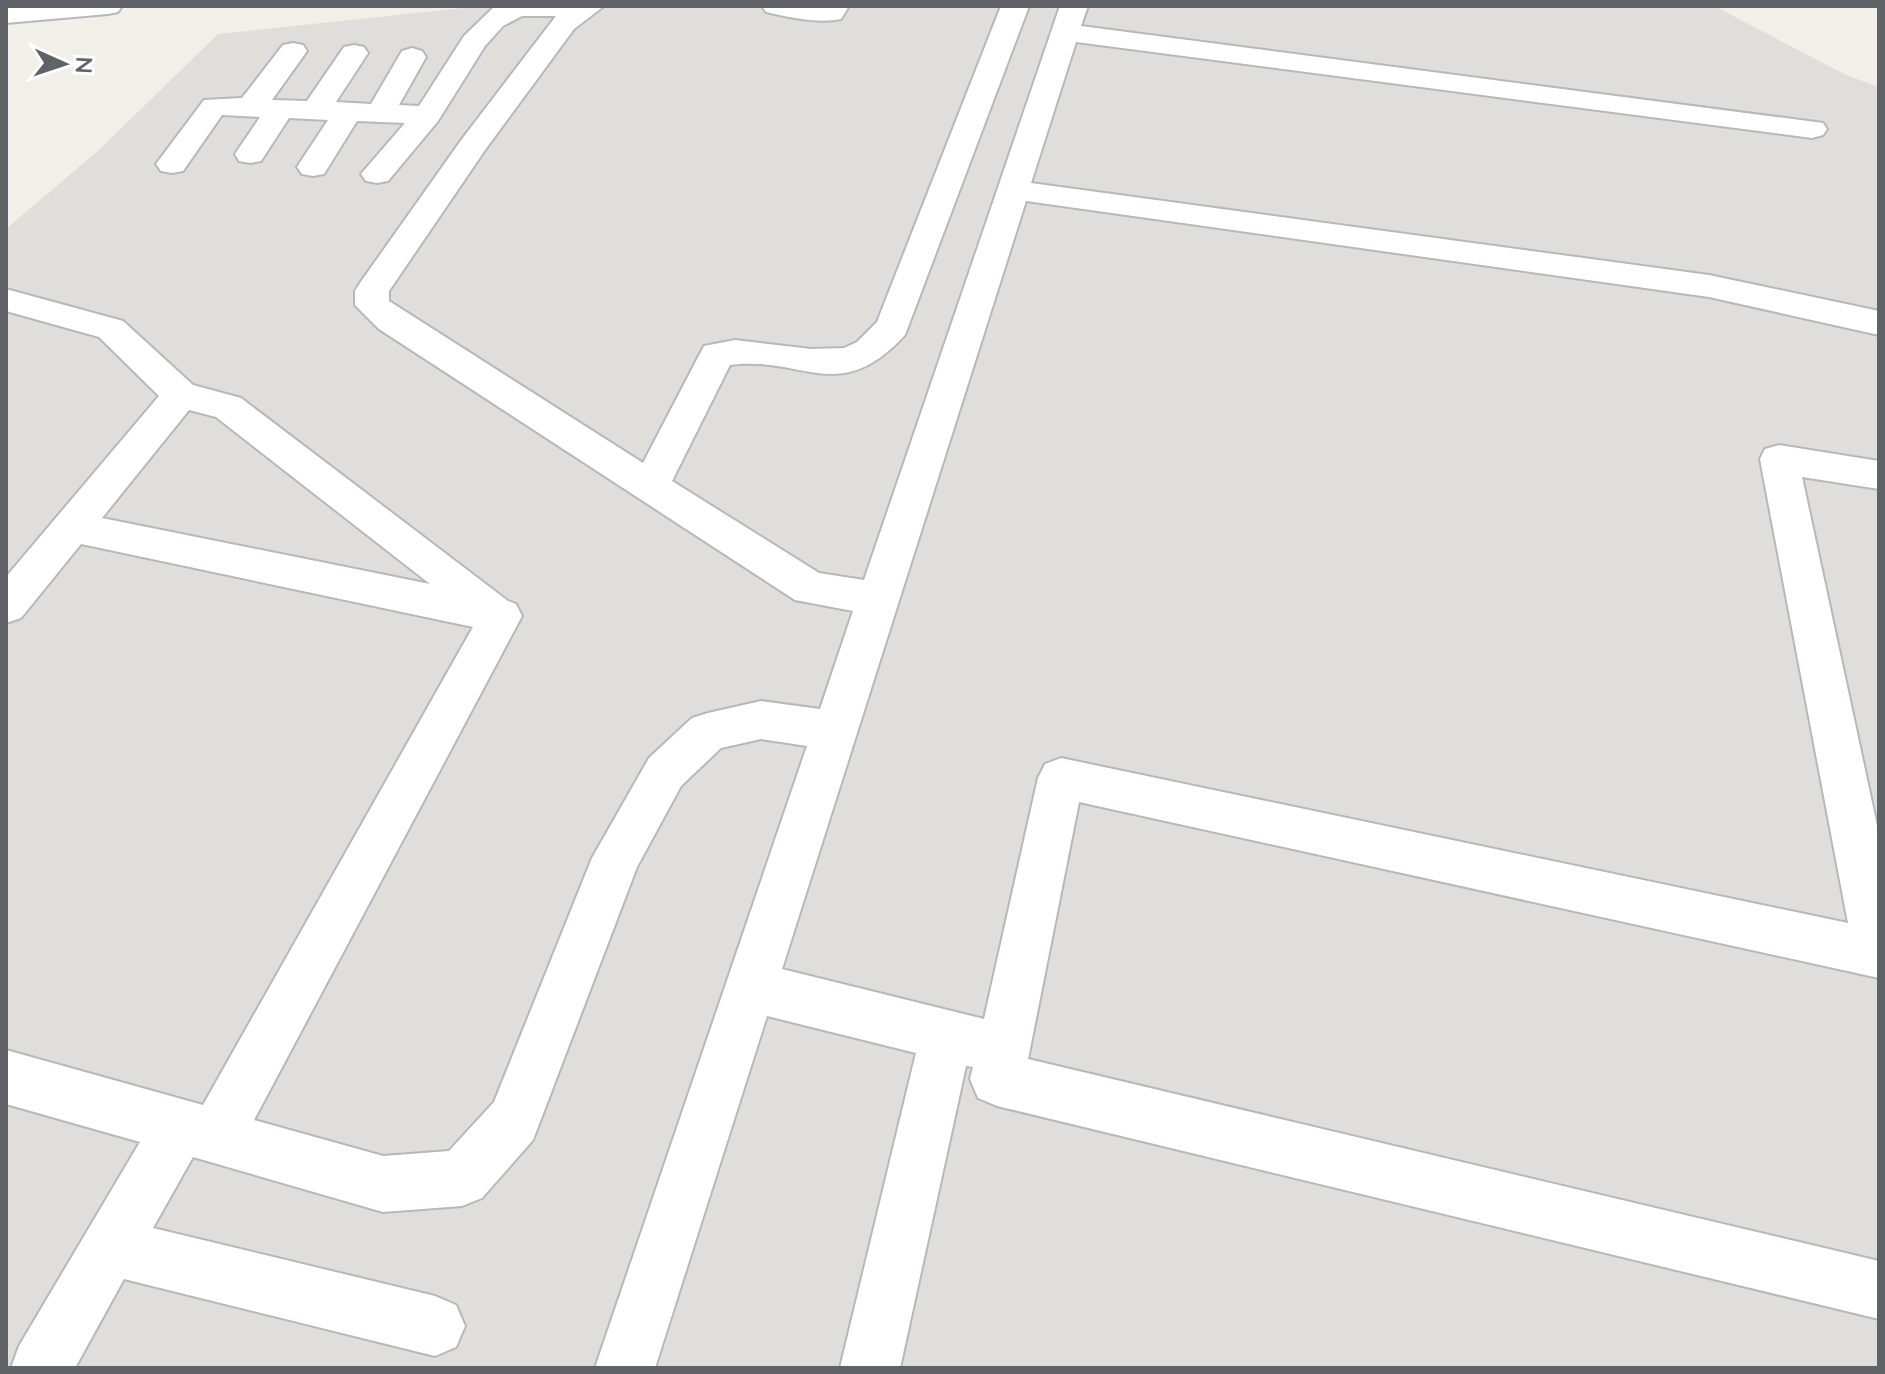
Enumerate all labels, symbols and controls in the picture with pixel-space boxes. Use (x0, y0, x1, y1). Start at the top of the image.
north arrow (24, 24, 104, 104)
text: N (71, 56, 98, 74)

